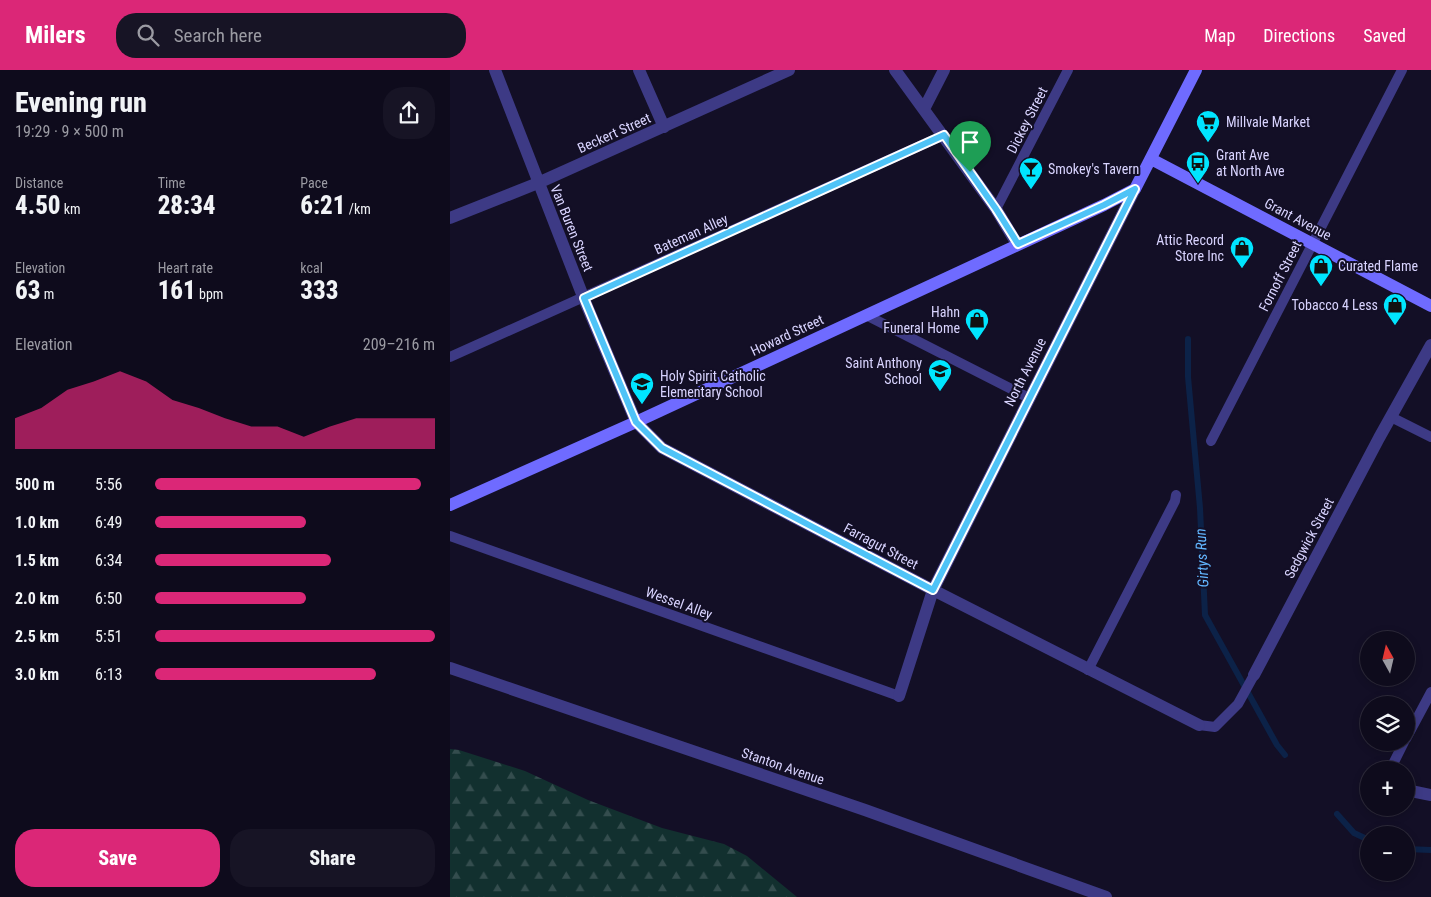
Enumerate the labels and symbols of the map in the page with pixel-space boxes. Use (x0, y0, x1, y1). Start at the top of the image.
street label: Dickey Street (1003, 84, 1051, 156)
supermarket icon: Millvale Market (1195, 109, 1221, 143)
street label: Beckert Street (575, 110, 653, 156)
place label: Millvale Market (1226, 114, 1310, 130)
pin (949, 121, 991, 172)
place label: Grant Ave at North Ave (1216, 147, 1285, 179)
bus stop icon: Grant Ave at North Ave (1185, 150, 1211, 184)
bar icon: Smokey's Tavern (1018, 156, 1044, 190)
place label: Smokey's Tavern (1048, 161, 1139, 177)
street label: Van Buren Street (547, 182, 597, 274)
street label: Grant Avenue (1262, 195, 1335, 243)
street label: Bateman Alley (652, 211, 731, 257)
place label: Attic Record Store Inc (1156, 232, 1224, 264)
shop icon: Attic Record Store Inc (1229, 235, 1255, 269)
street label: Fornoff Street (1255, 238, 1305, 314)
shop icon: Curated Flame (1308, 253, 1334, 287)
place label: Curated Flame (1338, 258, 1418, 274)
shop icon: Tobacco 4 Less (1382, 292, 1408, 326)
place label: Tobacco 4 Less (1291, 297, 1378, 313)
place label: Hahn Funeral Home (883, 304, 960, 336)
shop icon: Hahn Funeral Home (964, 307, 990, 341)
street label: Howard Street (748, 311, 826, 359)
street label: North Avenue (1001, 335, 1049, 409)
place label: Saint Anthony School (845, 355, 922, 387)
school or university icon: Saint Anthony School (927, 358, 953, 392)
place label: Holy Spirit Catholic Elementary School (660, 368, 766, 400)
school or university icon: Holy Spirit Catholic Elementary School (629, 371, 655, 405)
street label: Sedgwick Street (1281, 495, 1337, 581)
street label: Farragut Street (841, 520, 921, 572)
water label: Girtys Run (1191, 528, 1213, 588)
street label: Wessel Alley (644, 584, 715, 622)
north arrow (1360, 631, 1415, 686)
street label: Stanton Avenue (740, 744, 827, 788)

